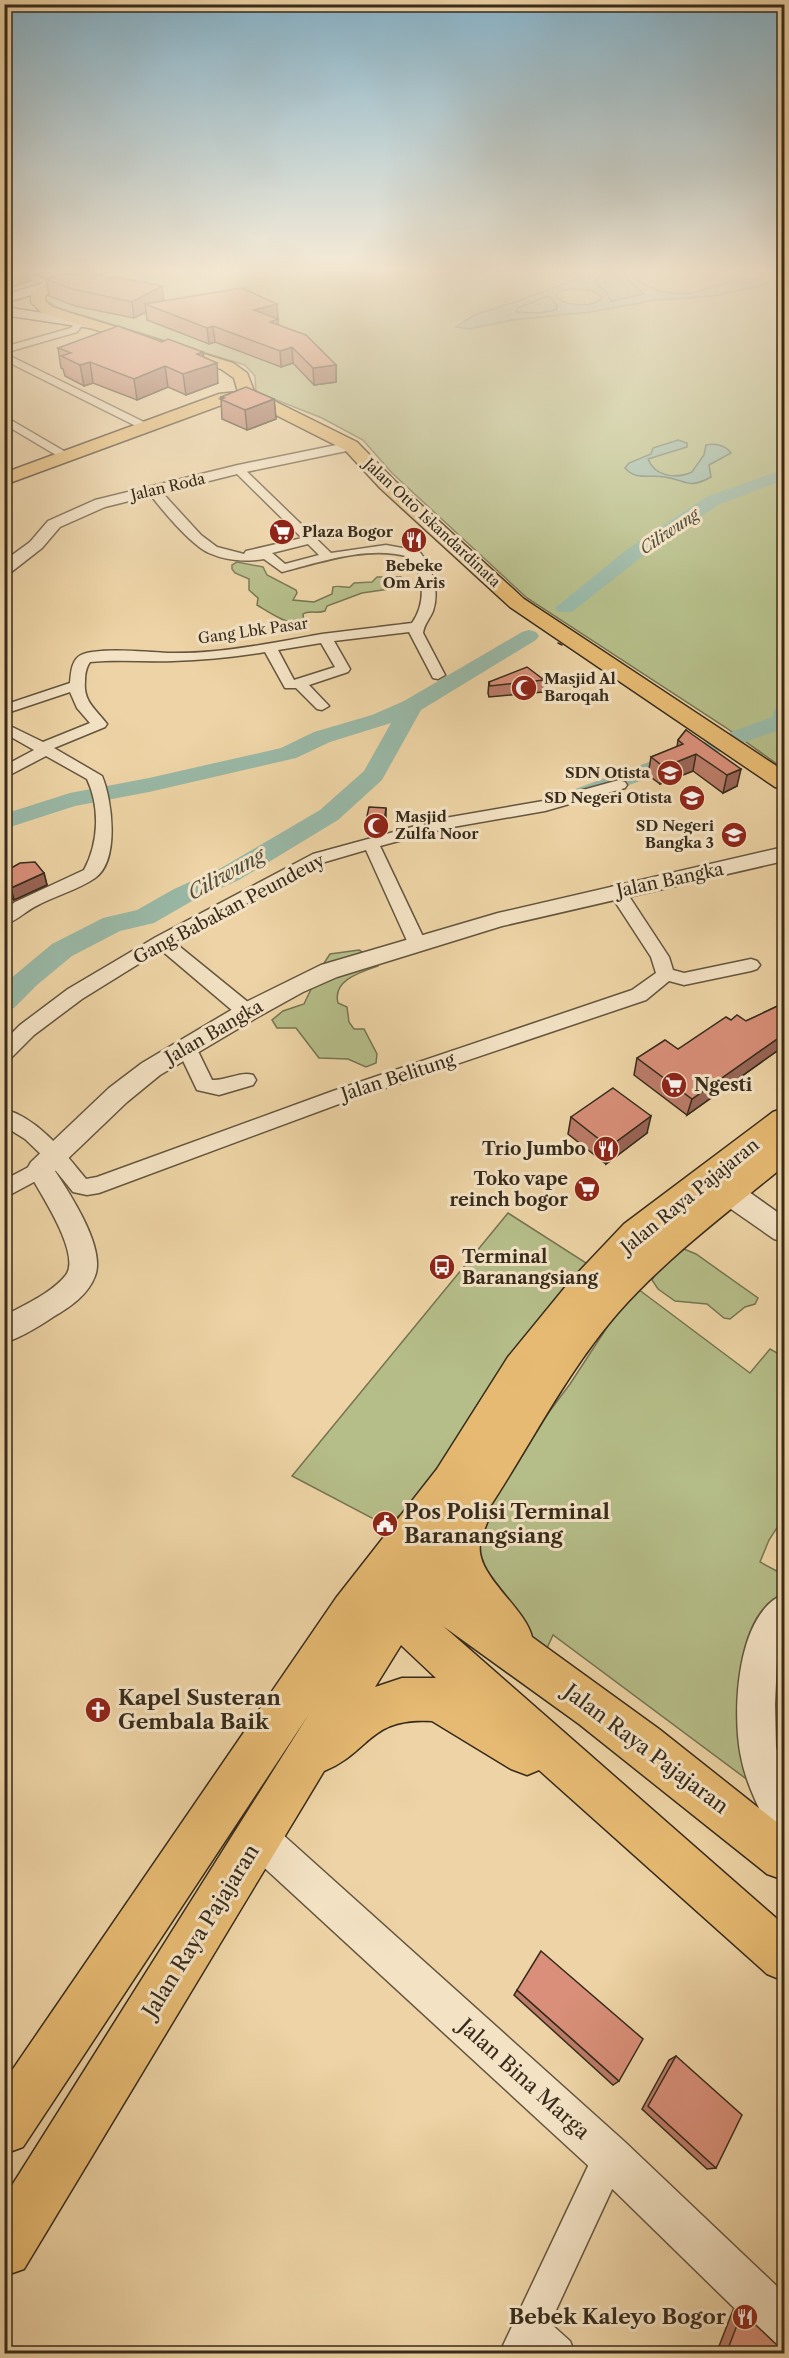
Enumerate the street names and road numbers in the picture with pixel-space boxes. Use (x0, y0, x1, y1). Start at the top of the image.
street label: Jalan Otto Iskandardinata (359, 453, 505, 591)
street label: Jalan Roda (127, 469, 207, 505)
street label: Gang Lbk Pasar (197, 613, 310, 648)
street label: Gang Babakan Peundeuy (130, 849, 329, 969)
street label: Jalan Bangka (612, 858, 726, 903)
street label: Jalan Bangka (159, 995, 267, 1070)
street label: Jalan Belitung (336, 1048, 458, 1107)
street label: Jalan Raya Pajajaran (614, 1134, 763, 1260)
street label: Jalan Raya Pajajaran (557, 1677, 733, 1819)
street label: Jalan Raya Pajajaran (136, 1840, 264, 2024)
street label: Jalan Bina Marga (451, 2011, 596, 2145)

